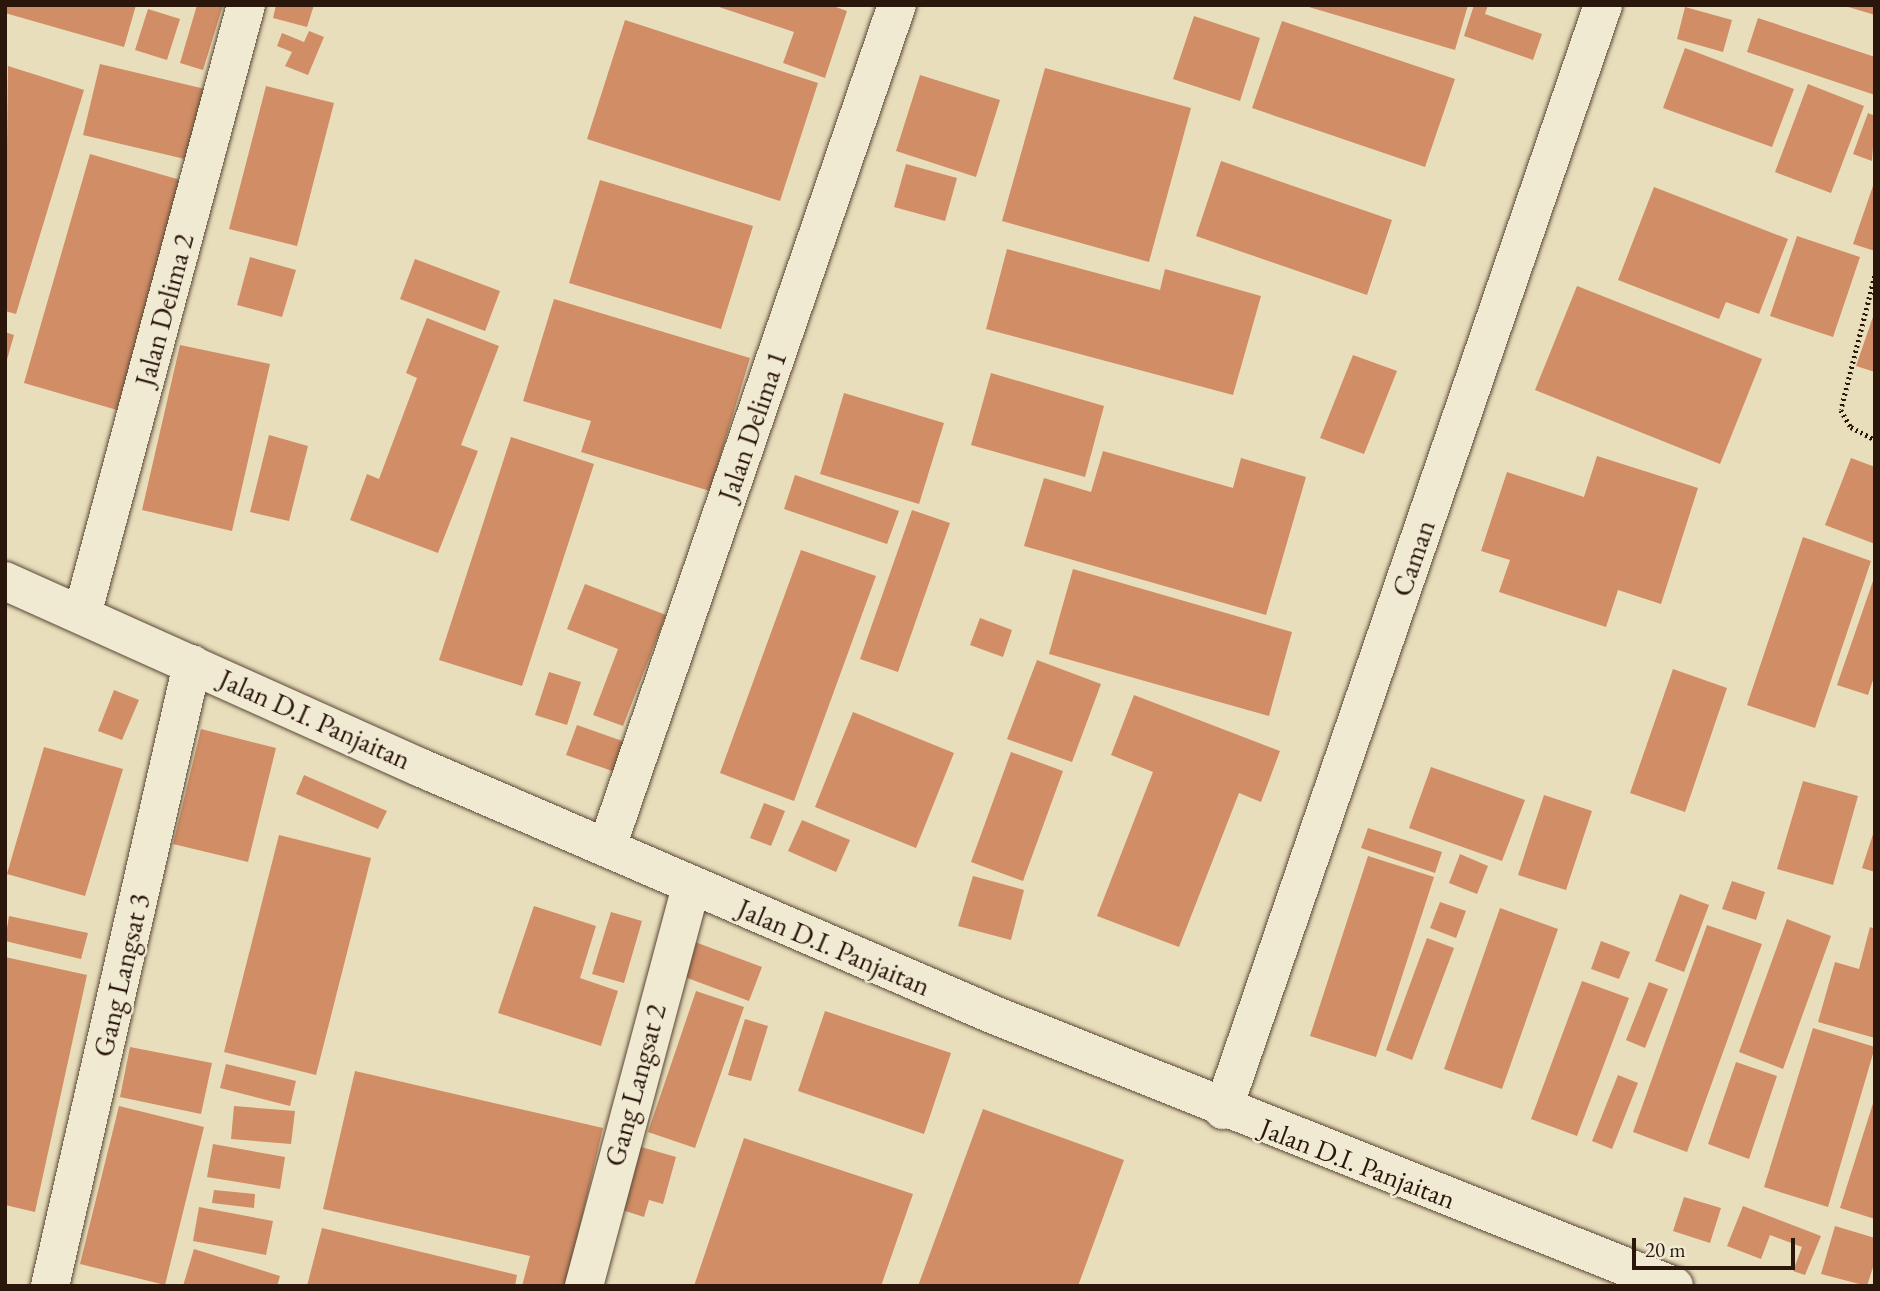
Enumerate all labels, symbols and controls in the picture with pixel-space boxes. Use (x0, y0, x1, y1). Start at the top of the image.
street label: Jalan Delima 2 (128, 230, 200, 390)
street label: Jalan Delima 1 (711, 347, 793, 505)
street label: Caman (1384, 515, 1442, 601)
street label: Jalan D.I. Panjaitan (214, 662, 416, 776)
street label: Gang Langsat 3 (86, 890, 156, 1060)
street label: Jalan D.I. Panjaitan (732, 891, 936, 1003)
street label: Gang Langsat 2 (597, 1000, 673, 1170)
street label: Jalan D.I. Panjaitan (1256, 1110, 1460, 1216)
scale bar (1635, 1224, 1798, 1268)
text: 20 m (1645, 1236, 1686, 1263)

